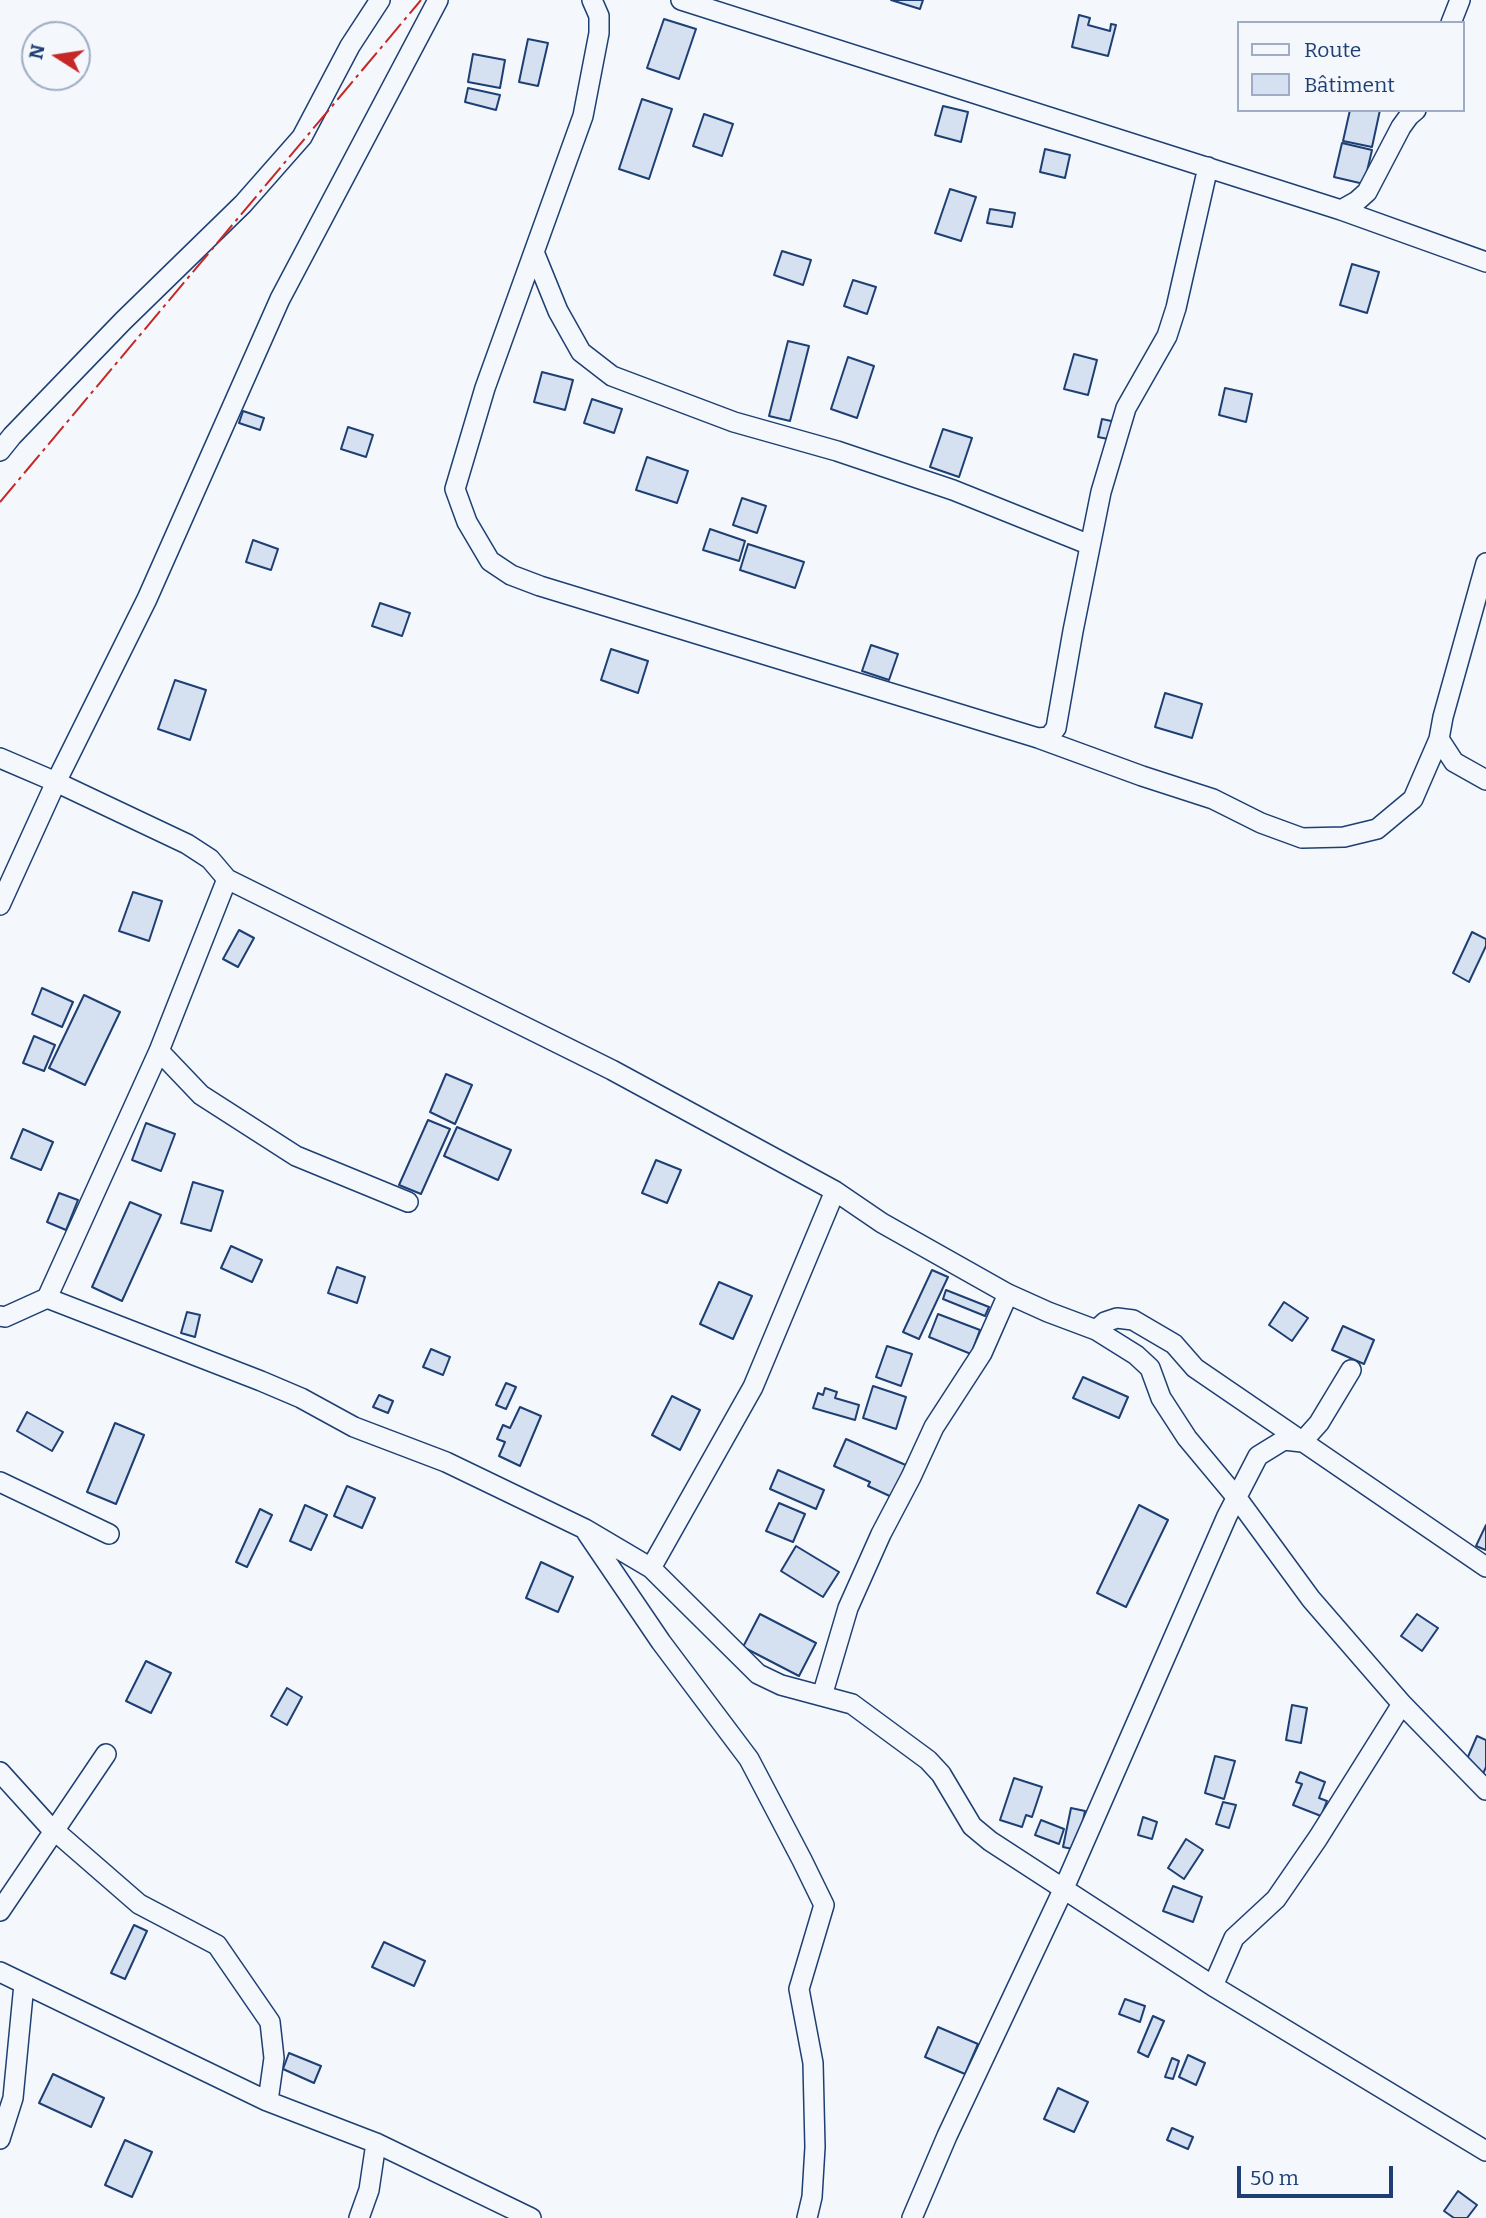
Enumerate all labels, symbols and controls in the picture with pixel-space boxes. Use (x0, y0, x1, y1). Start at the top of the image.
north arrow (21, 21, 91, 91)
legend (1238, 21, 1465, 112)
text: Route (1304, 37, 1361, 63)
text: N (24, 42, 50, 62)
text: Bâtiment (1304, 72, 1395, 98)
scale bar (1241, 2152, 1397, 2196)
text: 50 m (1250, 2165, 1299, 2191)

